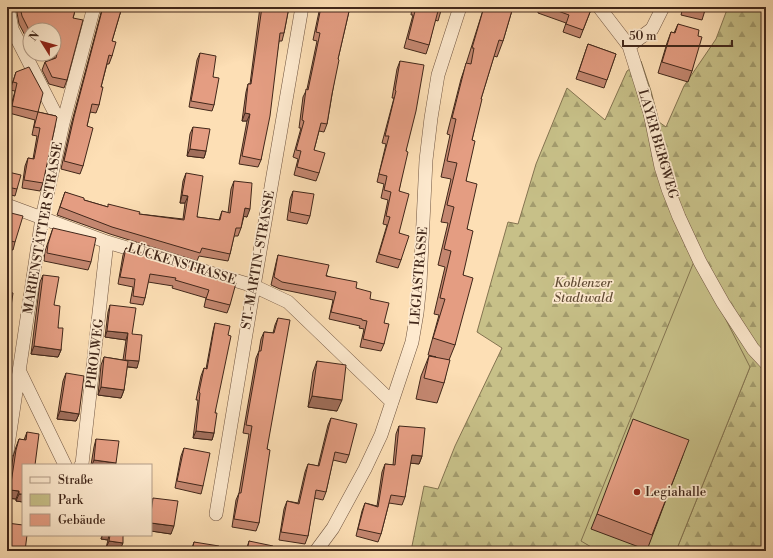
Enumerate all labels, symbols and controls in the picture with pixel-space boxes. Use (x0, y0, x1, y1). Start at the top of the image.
north arrow (22, 22, 62, 62)
scale bar (623, 22, 732, 48)
text: N (27, 29, 43, 44)
text: 50 m (629, 29, 657, 44)
street label: LAYER BERGWEG (635, 87, 681, 201)
street label: MARIENSTÄTTER STRASSE (19, 140, 66, 315)
street label: ST.-MARTIN-STRASSE (238, 189, 278, 331)
street label: LEGIASTRASSE (407, 226, 431, 326)
street label: LÜCKENSTRASSE (126, 239, 239, 288)
park label: Koblenzer Stadtwald (553, 275, 613, 306)
street label: PIROLWEG (83, 317, 107, 390)
legend (22, 464, 152, 536)
text: Straße (58, 473, 93, 488)
place label: Legiahalle (645, 484, 707, 500)
marker: Legiahalle (632, 487, 642, 497)
text: Park (58, 493, 84, 508)
text: Gebäude (58, 513, 106, 528)

